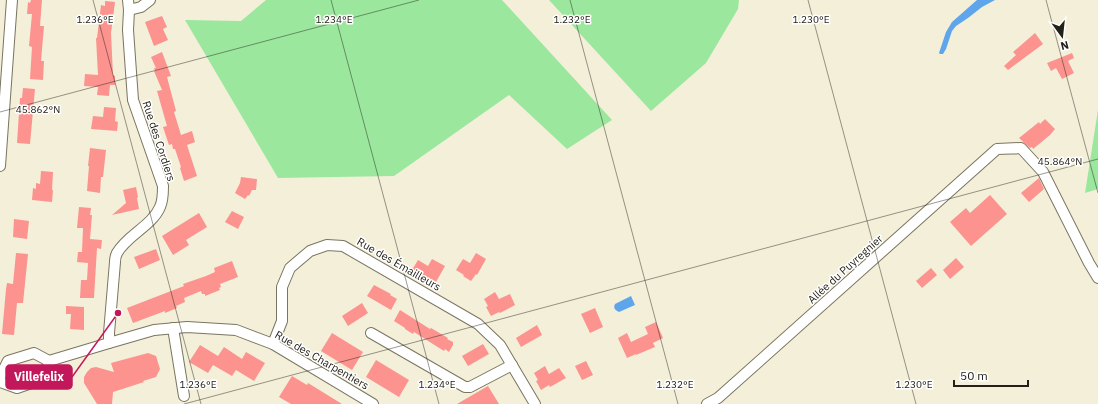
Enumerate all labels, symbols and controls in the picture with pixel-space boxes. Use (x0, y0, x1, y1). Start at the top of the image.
text: 1.236°E (76, 13, 114, 26)
text: 1.234°E (315, 13, 353, 26)
text: 1.232°E (553, 13, 591, 26)
text: 1.230°E (792, 13, 830, 26)
north arrow (1042, 16, 1082, 56)
text: N (1059, 38, 1070, 53)
street label: Rue des Cordiers (139, 99, 179, 183)
text: 45.862°N (16, 103, 60, 116)
text: 45.864°N (1038, 155, 1082, 168)
street label: Allée du Puyregnier (805, 232, 885, 306)
street label: Rue des Émailleurs (355, 234, 443, 294)
street label: Rue des Charpentiers (273, 327, 371, 393)
scale bar (954, 362, 1028, 388)
callout: Villefelix (6, 365, 72, 389)
text: 50 m (960, 368, 988, 383)
text: Villefelix (14, 369, 64, 384)
text: 1.236°E (179, 378, 217, 391)
text: 1.234°E (418, 378, 456, 391)
text: 1.232°E (656, 378, 694, 391)
text: 1.230°E (895, 378, 933, 391)

